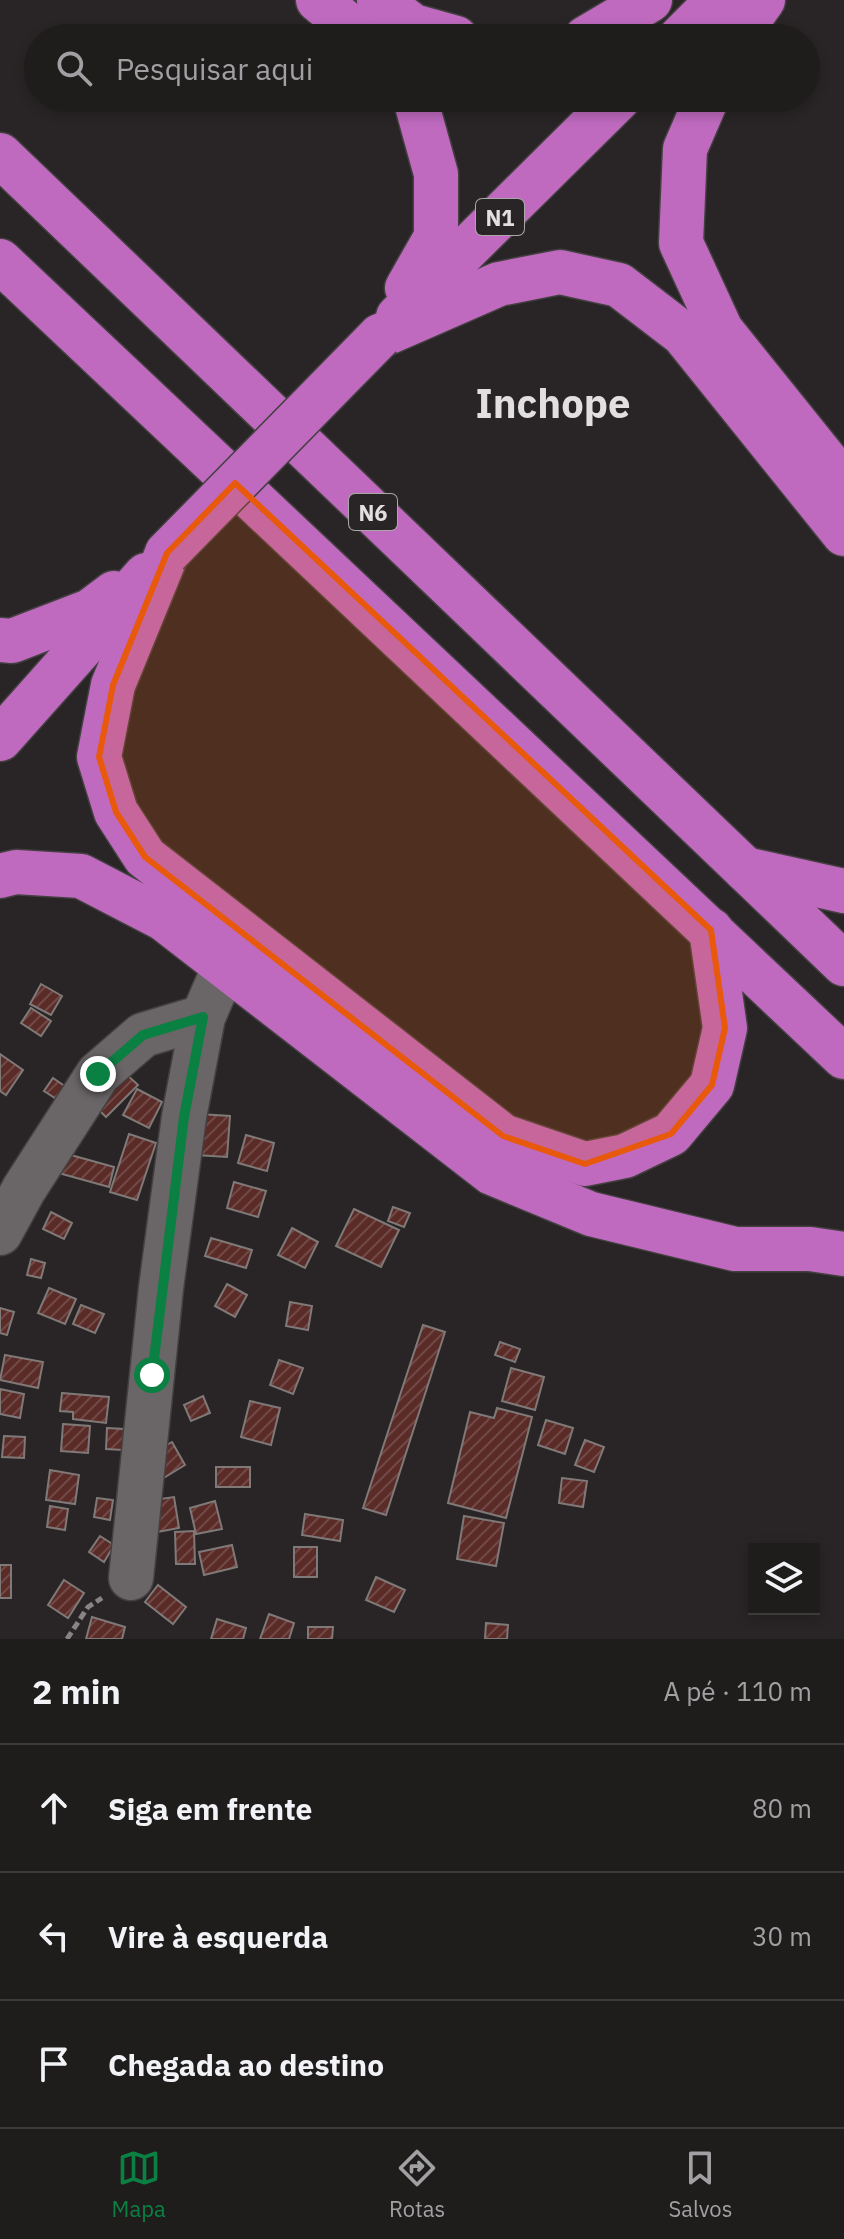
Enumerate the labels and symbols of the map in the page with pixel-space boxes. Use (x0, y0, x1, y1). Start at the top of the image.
road number: N1 (476, 199, 524, 235)
district label: Inchope (476, 377, 631, 429)
road number: N6 (349, 494, 397, 530)
route end (80, 1056, 116, 1092)
route start (134, 1357, 170, 1393)

